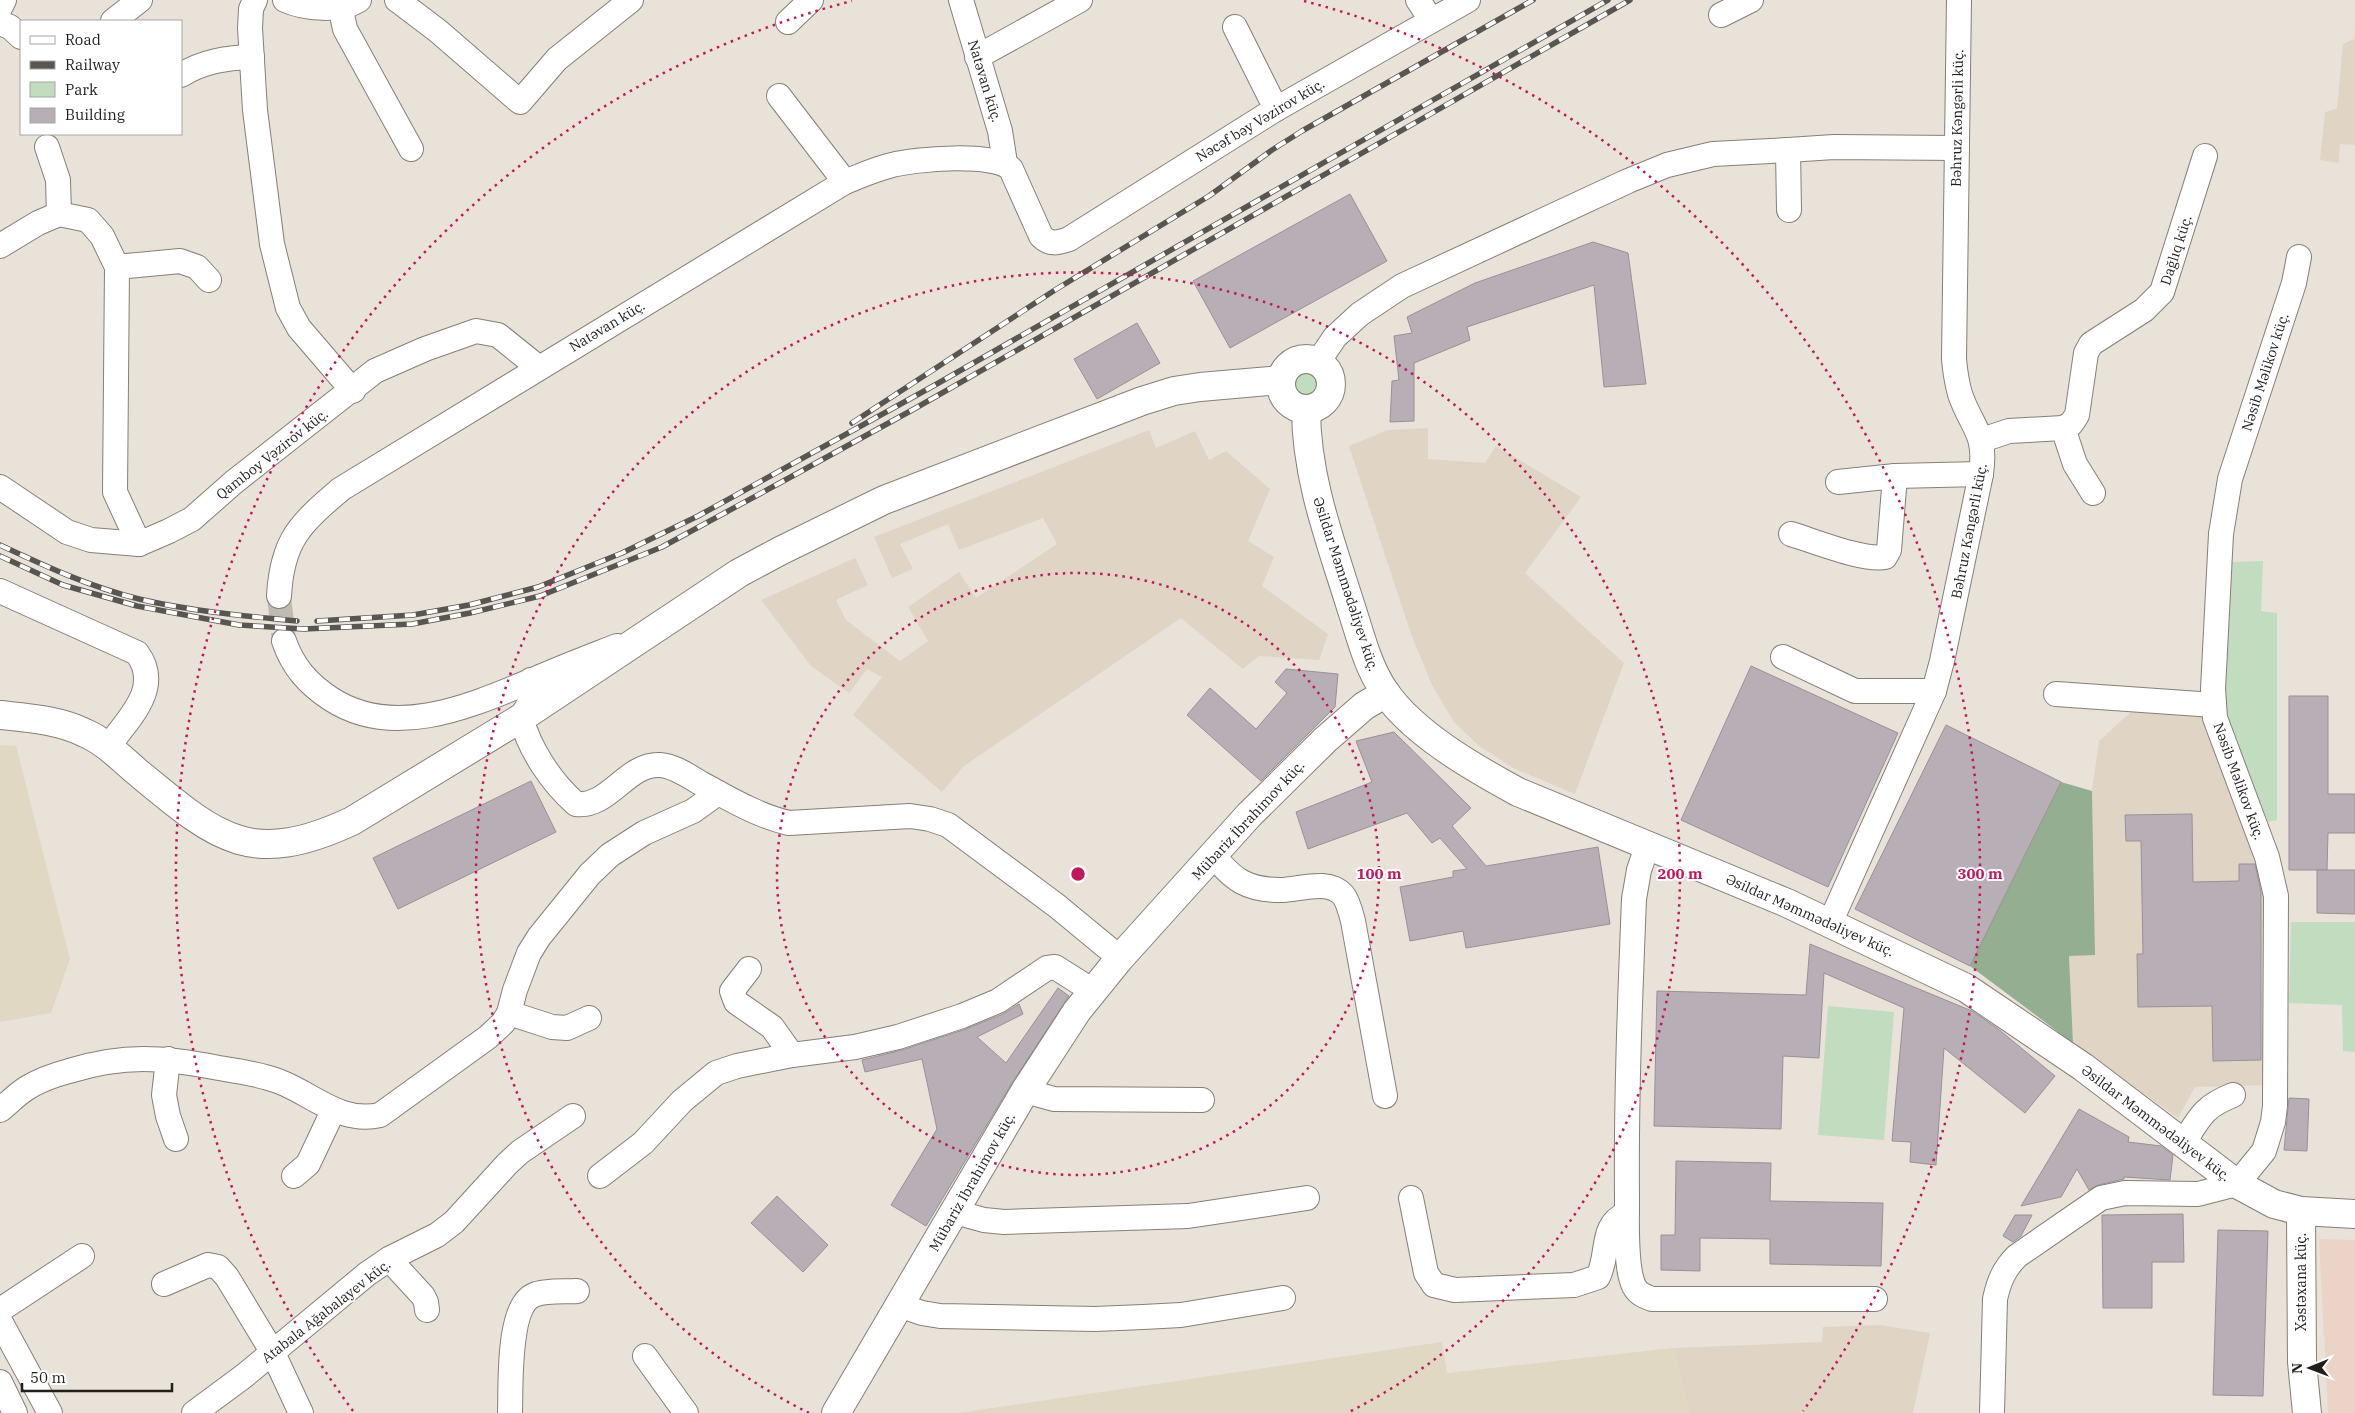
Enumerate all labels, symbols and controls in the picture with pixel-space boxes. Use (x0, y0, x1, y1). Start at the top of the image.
legend (20, 20, 182, 135)
text: Road (65, 30, 101, 49)
street label: Natəvan küç. (964, 38, 1006, 124)
street label: Bəhruz Kəngərli küç. (1947, 49, 1967, 187)
text: Railway (65, 55, 120, 74)
street label: Nəcəf bəy Vəzirov küç. (1192, 74, 1328, 166)
text: Park (65, 80, 98, 99)
text: Building (65, 105, 125, 124)
street label: Dağlıq küç. (2156, 213, 2196, 287)
street label: Natəvan küç. (566, 296, 648, 356)
street label: Nəsib Məlikov küç. (2237, 311, 2293, 433)
street label: Qamboy Vəzirov küç. (212, 405, 332, 503)
street label: Bəhruz Kəngərli küç. (1947, 462, 1991, 600)
street label: Əsildar Məmmədəliyev küç. (1309, 494, 1383, 674)
street label: Nəsib Məlikov küç. (2209, 720, 2269, 842)
street label: Mübariz İbrahimov küç. (1188, 756, 1308, 884)
text: 100 m (1356, 864, 1402, 883)
text: 200 m (1657, 864, 1703, 883)
text: 300 m (1957, 864, 2003, 883)
centre of rings (1069, 865, 1087, 883)
street label: Əsildar Məmmədəliyev küç. (1723, 870, 1897, 960)
street label: Əsildar Məmmədəliyev küç. (2078, 1061, 2234, 1185)
street label: Mübariz İbrahimov küç. (925, 1109, 1019, 1255)
street label: Xəstəxana küç. (2292, 1233, 2310, 1331)
street label: Atabala Ağabalayev küç. (258, 1255, 394, 1367)
north arrow (2285, 1343, 2335, 1393)
scale bar (22, 1360, 172, 1392)
text: N (2288, 1363, 2306, 1374)
text: 50 m (30, 1368, 66, 1387)

